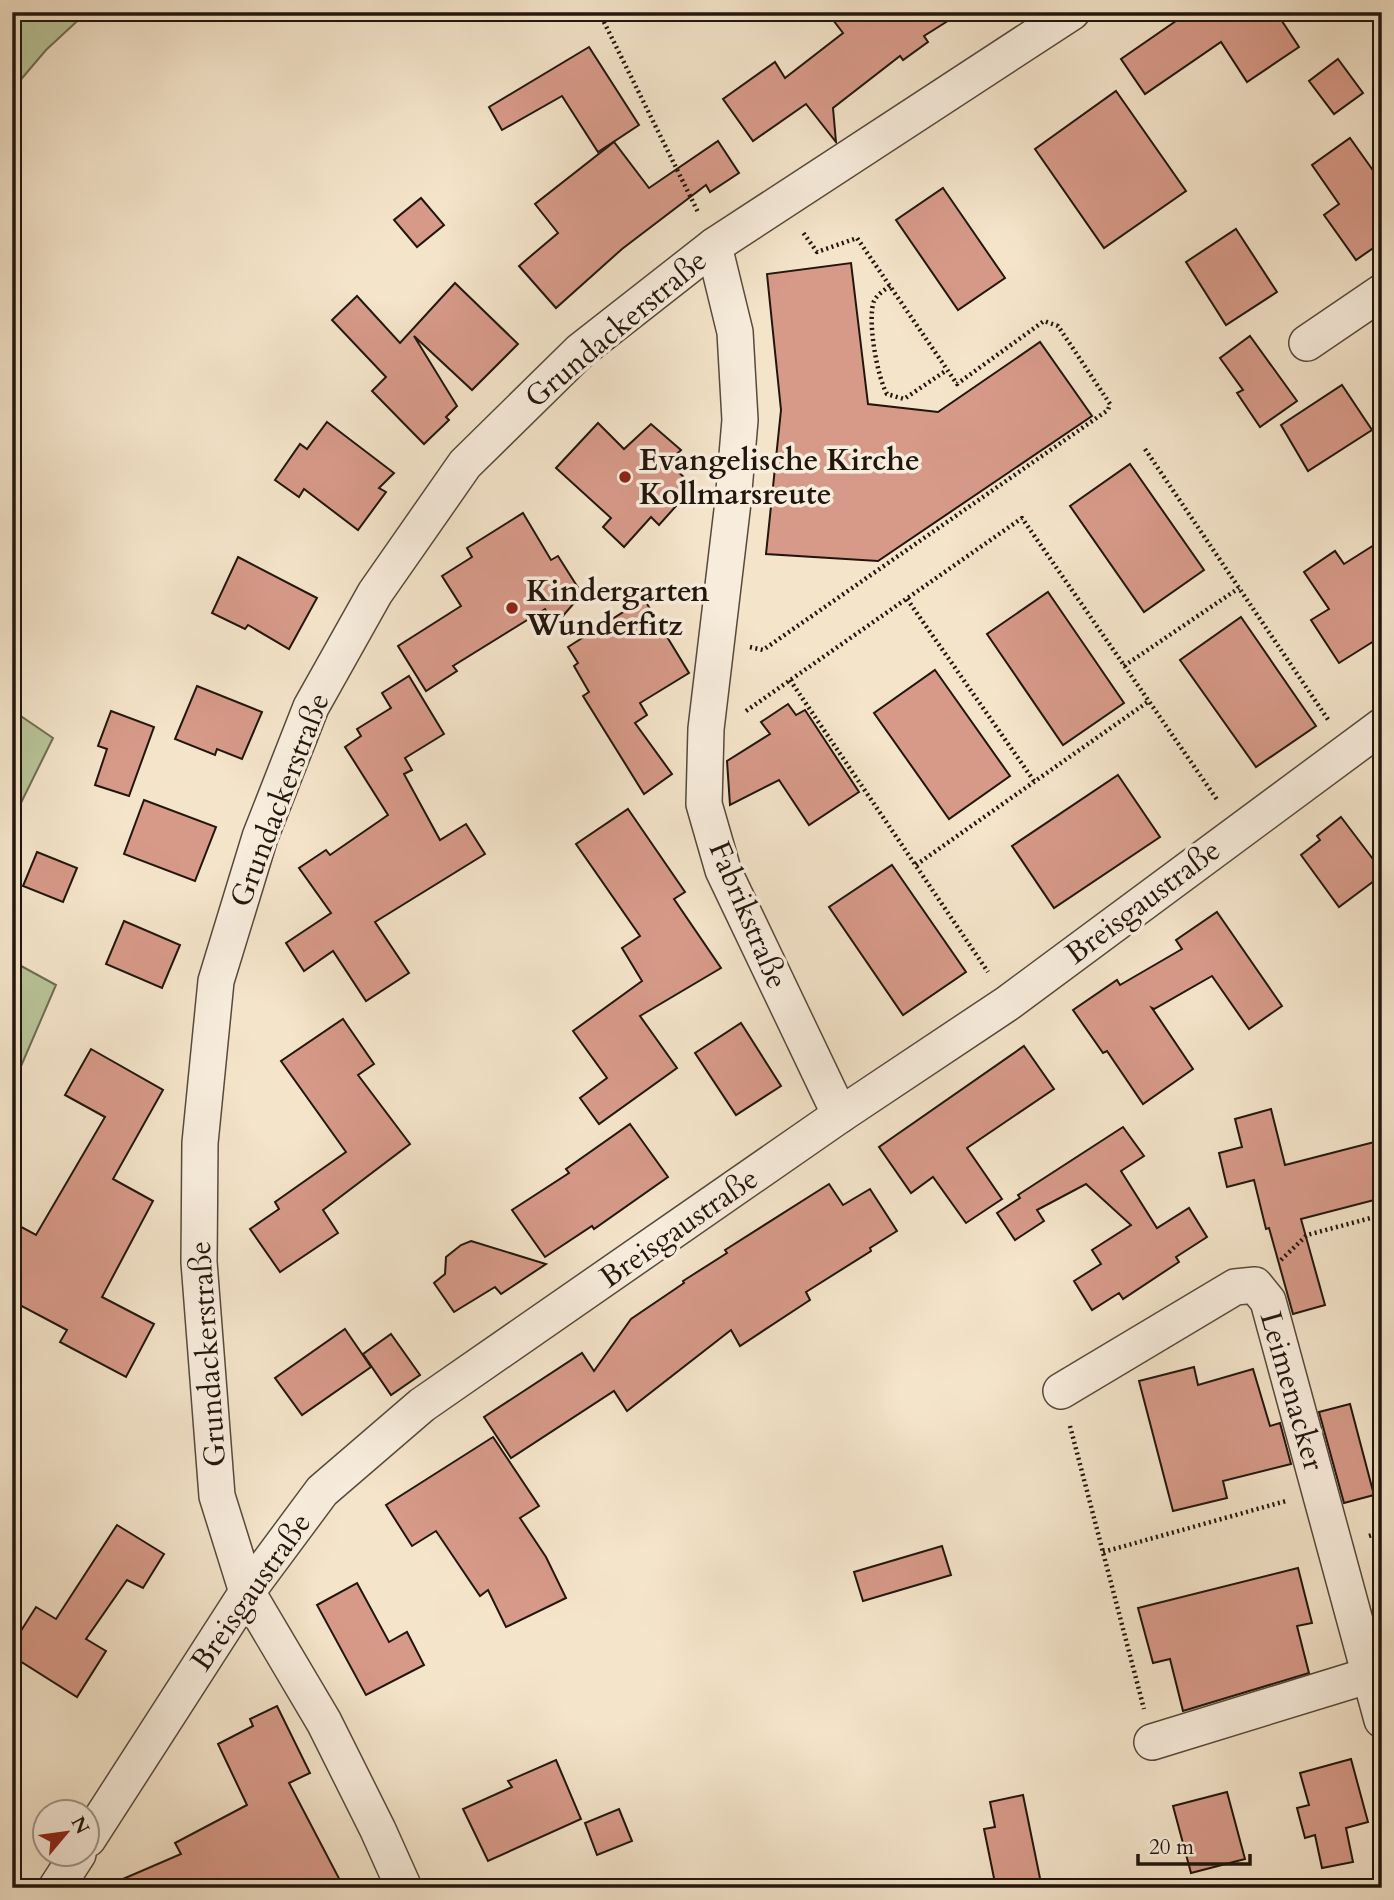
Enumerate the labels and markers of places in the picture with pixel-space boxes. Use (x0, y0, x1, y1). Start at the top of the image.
place label: Evangelische Kirche Kollmarsreute (639, 440, 920, 515)
marker: Evangelische Kirche Kollmarsreute (617, 469, 633, 485)
place label: Kindergarten Wunderfitz (525, 571, 710, 646)
marker: Kindergarten Wunderfitz (504, 600, 520, 616)

